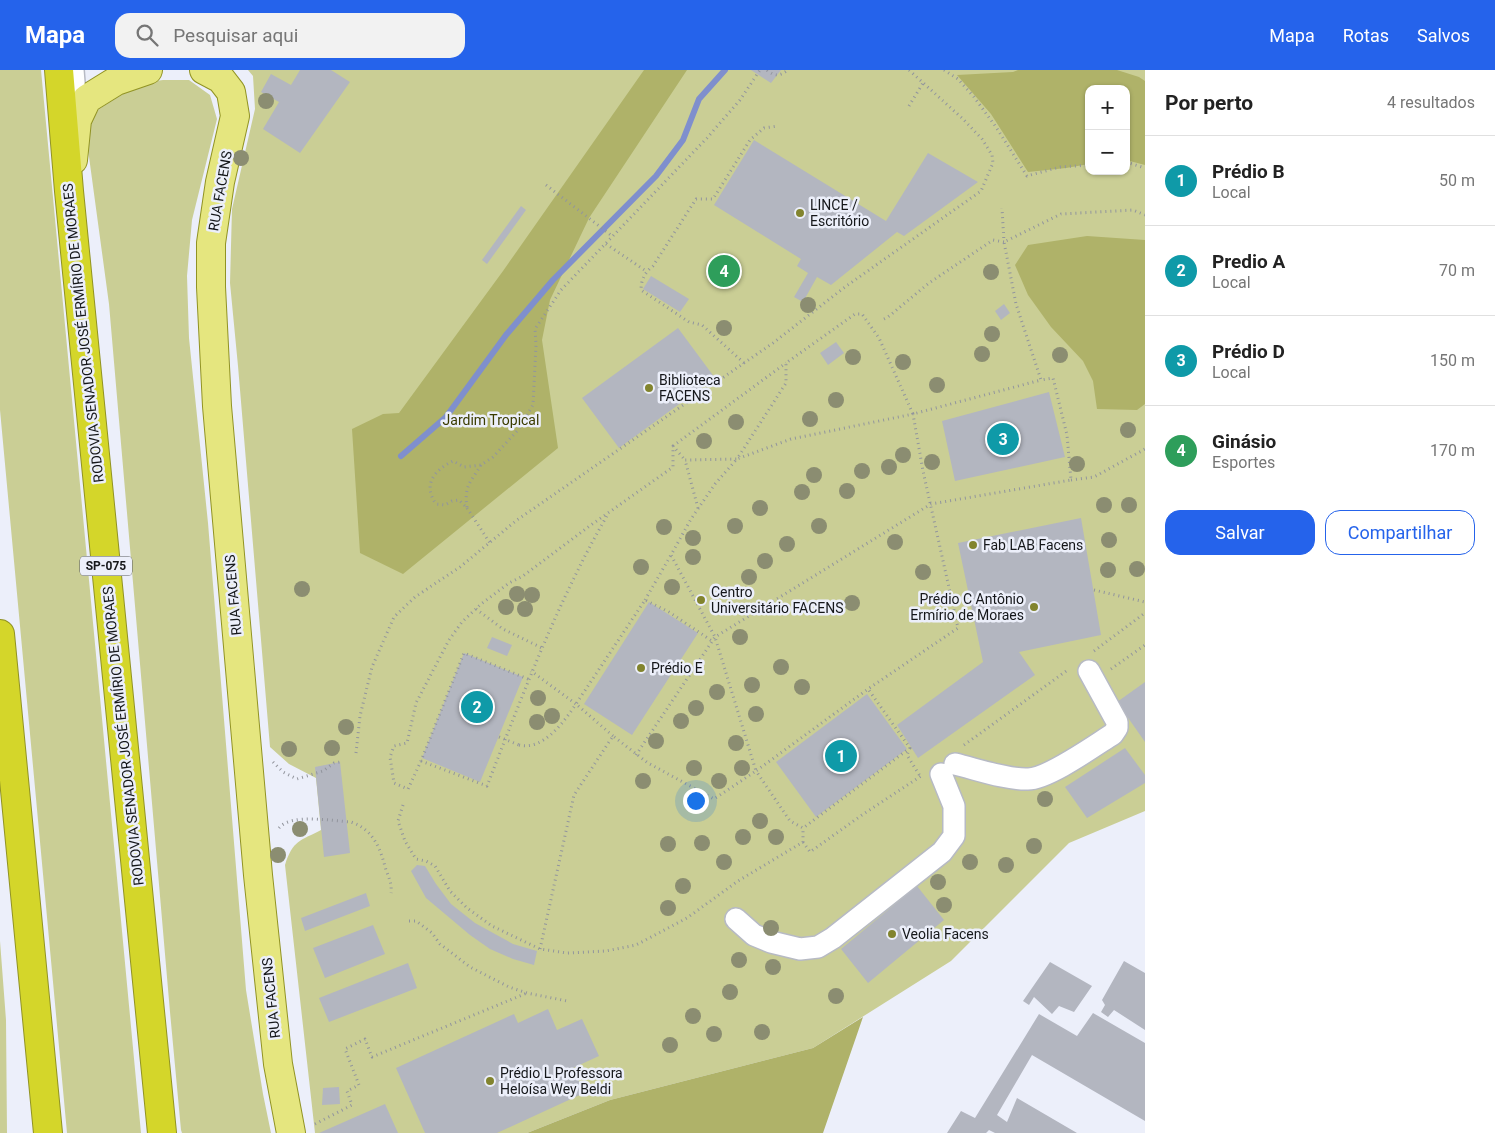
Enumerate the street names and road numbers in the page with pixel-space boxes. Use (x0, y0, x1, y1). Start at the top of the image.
street label: RUA FACENS (205, 150, 235, 232)
street label: RODOVIA SENADOR JOSÉ ERMÍRIO DE MORAES (58, 183, 107, 483)
street label: RUA FACENS (221, 554, 245, 636)
road number: SP-075 (80, 556, 132, 576)
street label: RODOVIA SENADOR JOSÉ ERMÍRIO DE MORAES (98, 586, 147, 886)
street label: RUA FACENS (259, 957, 283, 1039)

